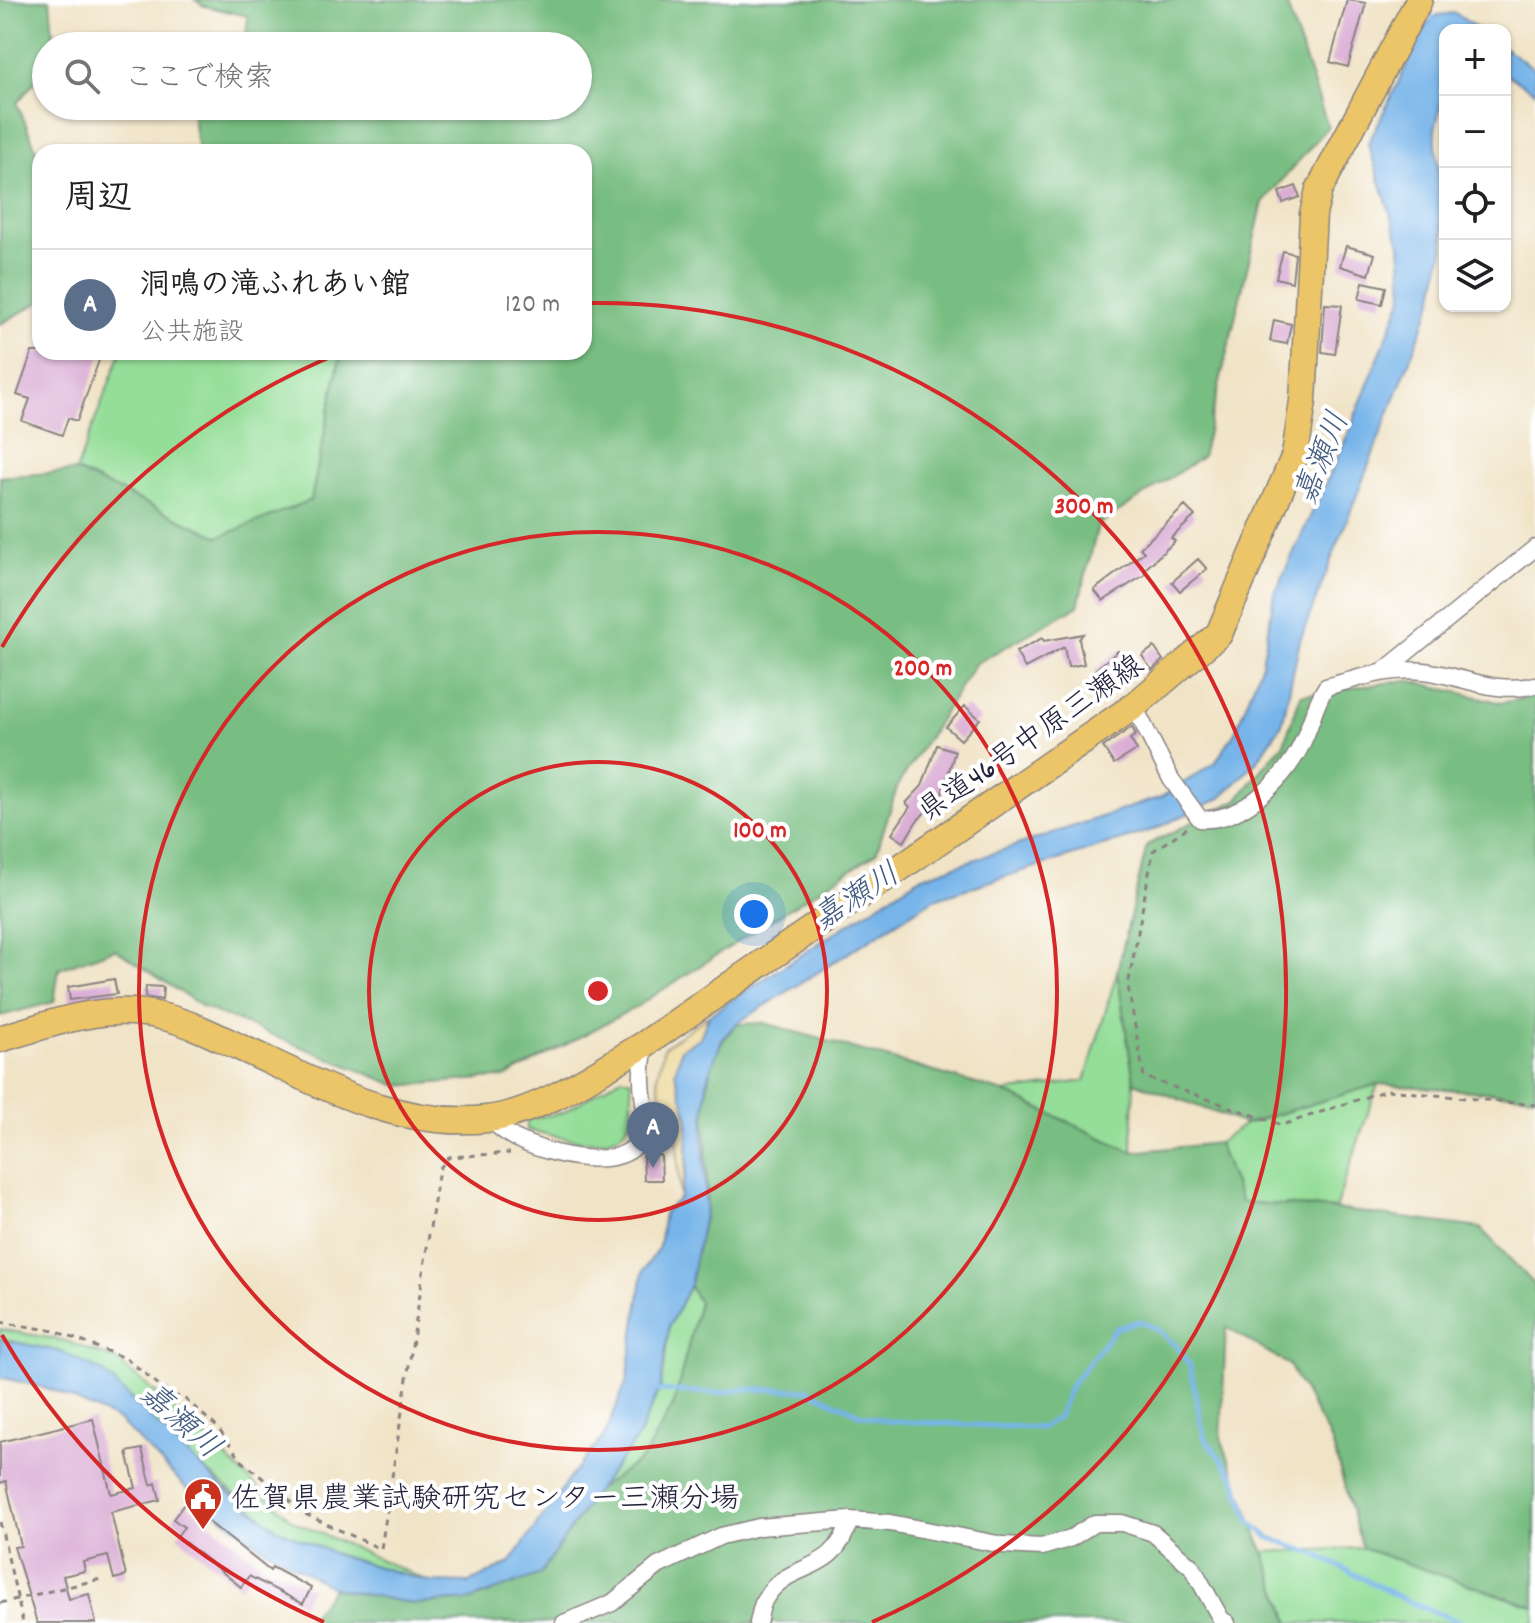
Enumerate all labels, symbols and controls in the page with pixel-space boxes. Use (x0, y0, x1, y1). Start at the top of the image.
map controls (1439, 24, 1511, 312)
button: + (1439, 24, 1511, 96)
search box (32, 32, 592, 120)
icon: search (60, 54, 104, 98)
text: ここで検索 (124, 59, 274, 102)
button: − (1439, 96, 1511, 168)
button: locate (1439, 168, 1511, 240)
text: 周辺 (64, 176, 132, 225)
button: layers (1439, 240, 1511, 312)
text: 洞鳴の滝ふれあい館 (140, 266, 410, 309)
text: A (83, 287, 97, 324)
text: 120 m (505, 287, 560, 324)
text: 公共施設 (140, 315, 244, 352)
water label: 嘉瀬川 (1285, 406, 1364, 512)
text: 300 m (1055, 491, 1113, 525)
street label: 県道46号中原三瀬線 (911, 646, 1154, 835)
text: 200 m (894, 653, 952, 687)
text: 100 m (733, 815, 787, 849)
water label: 嘉瀬川 (805, 854, 911, 945)
your location (734, 894, 774, 934)
centre of rings (584, 977, 612, 1005)
pin: A (627, 1102, 679, 1168)
water label: 嘉瀬川 (128, 1373, 230, 1472)
public building icon: 佐賀県農業試験研究センター三瀬分場 (182, 1476, 224, 1531)
place label: 佐賀県農業試験研究センター三瀬分場 (231, 1480, 740, 1523)

